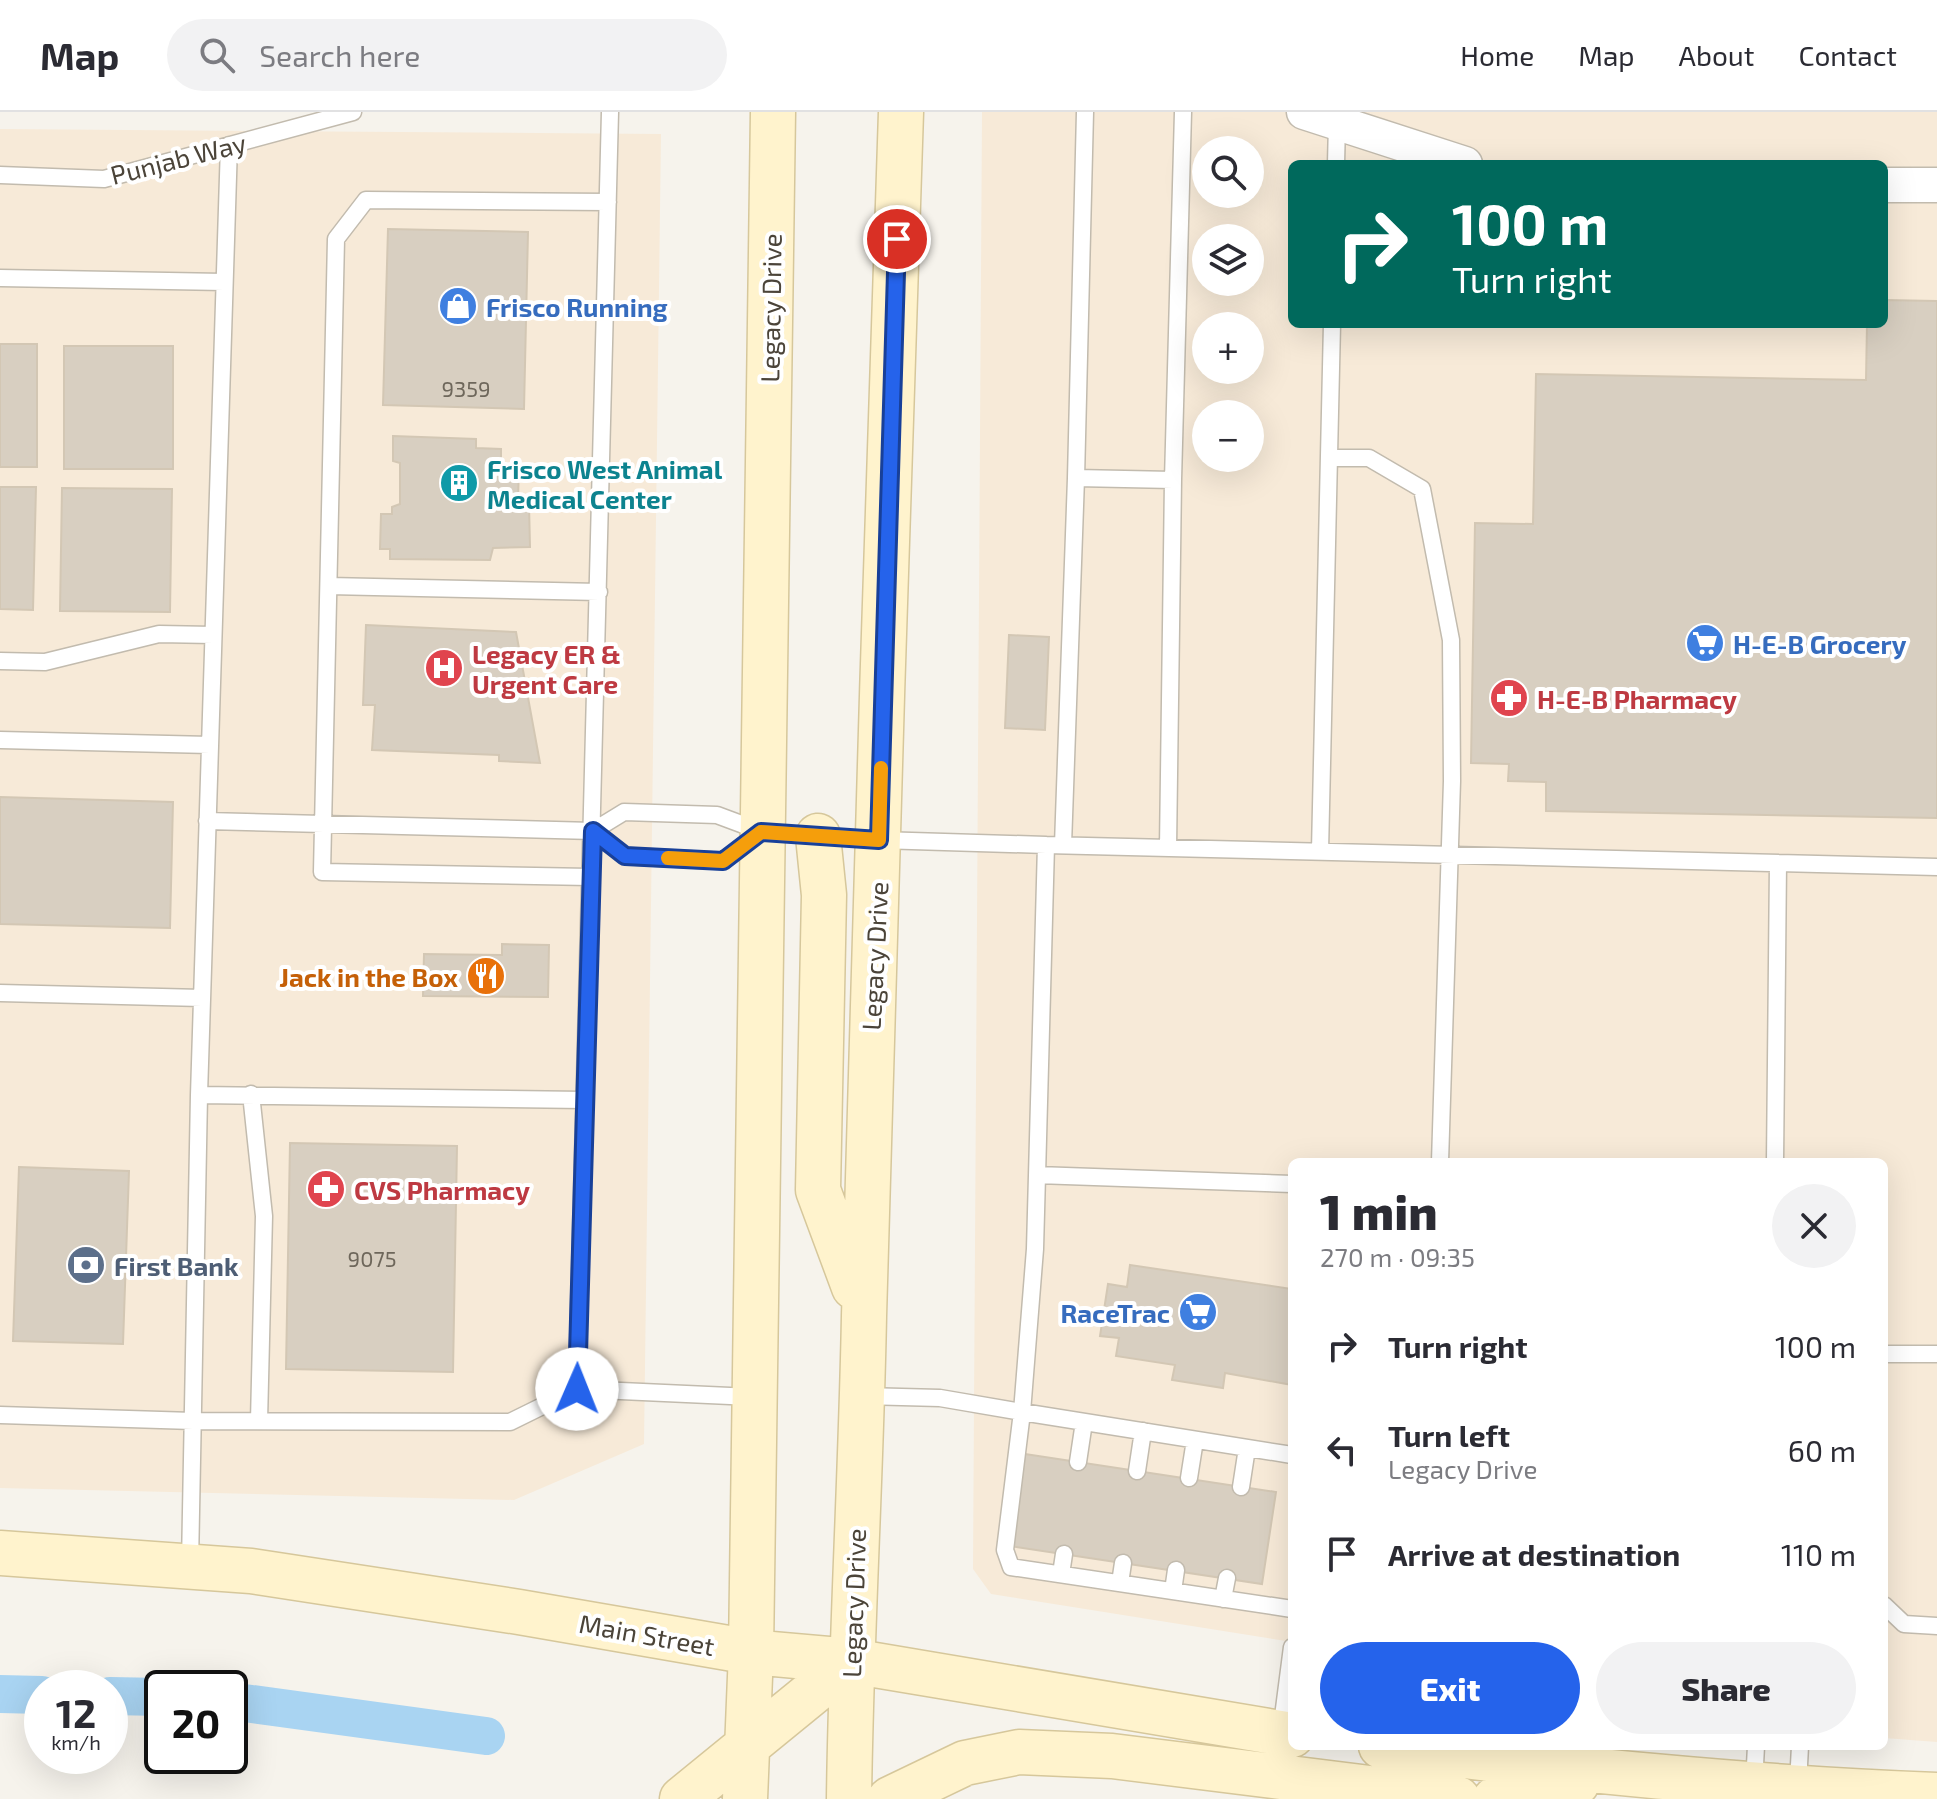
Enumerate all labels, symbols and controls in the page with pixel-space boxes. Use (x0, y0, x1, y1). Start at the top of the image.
search box (167, 19, 727, 91)
text: Map (40, 32, 119, 78)
icon: search (195, 33, 239, 77)
text: Search here (259, 37, 420, 73)
text: Home (1460, 38, 1534, 72)
text: Map (1578, 38, 1635, 72)
text: About (1679, 38, 1754, 72)
text: Contact (1798, 38, 1897, 72)
street label: Punjab Way (107, 126, 249, 190)
map controls (1192, 136, 1264, 472)
button: search (1192, 136, 1264, 208)
text: 100 m (1452, 189, 1608, 256)
icon: right (1320, 192, 1424, 296)
pin (863, 205, 931, 273)
icon: arrive (875, 217, 919, 261)
button: layers (1192, 224, 1264, 296)
street label: Legacy Drive (753, 233, 787, 383)
text: Turn right (1452, 257, 1612, 300)
shop icon: Frisco Running (437, 285, 479, 327)
place label: Frisco Running (486, 291, 668, 322)
button: + (1192, 312, 1264, 384)
house number: 9359 (441, 375, 491, 401)
button: − (1192, 400, 1264, 472)
place label: Frisco West Animal Medical Center (487, 453, 723, 514)
building icon: Frisco West Animal Medical Center (438, 462, 480, 504)
supermarket icon: H-E-B Grocery (1684, 622, 1726, 664)
place label: H-E-B Grocery (1733, 628, 1907, 660)
place label: Legacy ER & Urgent Care (472, 638, 621, 699)
hospital icon: Legacy ER & Urgent Care (423, 647, 465, 689)
pharmacy icon: H-E-B Pharmacy (1488, 677, 1530, 719)
place label: H-E-B Pharmacy (1537, 683, 1737, 715)
street label: Legacy Drive (855, 881, 893, 1031)
restaurant icon: Jack in the Box (465, 955, 507, 997)
place label: Jack in the Box (279, 961, 458, 992)
pharmacy icon: CVS Pharmacy (305, 1168, 347, 1210)
place label: CVS Pharmacy (354, 1174, 530, 1206)
text: 1 min (1320, 1182, 1438, 1240)
button: close (1772, 1184, 1856, 1268)
text: 270 m · 09:35 (1320, 1241, 1475, 1272)
bank icon: First Bank (65, 1244, 107, 1286)
house number: 9075 (348, 1245, 396, 1271)
place label: First Bank (114, 1250, 239, 1281)
supermarket icon: RaceTrac (1177, 1291, 1219, 1333)
place label: RaceTrac (1060, 1297, 1170, 1328)
icon: right (1320, 1324, 1364, 1368)
text: Turn right (1388, 1328, 1528, 1364)
text: 100 m (1775, 1328, 1856, 1364)
position arrow (535, 1347, 619, 1431)
text: Turn left (1388, 1417, 1510, 1453)
icon: left (1320, 1428, 1364, 1472)
text: 60 m (1788, 1432, 1856, 1468)
text: Legacy Drive (1388, 1453, 1537, 1484)
street label: Legacy Drive (835, 1528, 871, 1678)
icon: arrive (1320, 1532, 1364, 1576)
text: Arrive at destination (1388, 1536, 1680, 1572)
text: 110 m (1781, 1536, 1856, 1572)
street label: Main Street (577, 1607, 717, 1661)
button: Exit (1320, 1642, 1580, 1734)
button: Share (1596, 1642, 1856, 1734)
speed limit sign: 20 (144, 1670, 248, 1774)
text: 12 (56, 1688, 96, 1736)
text: km/h (51, 1730, 101, 1754)

